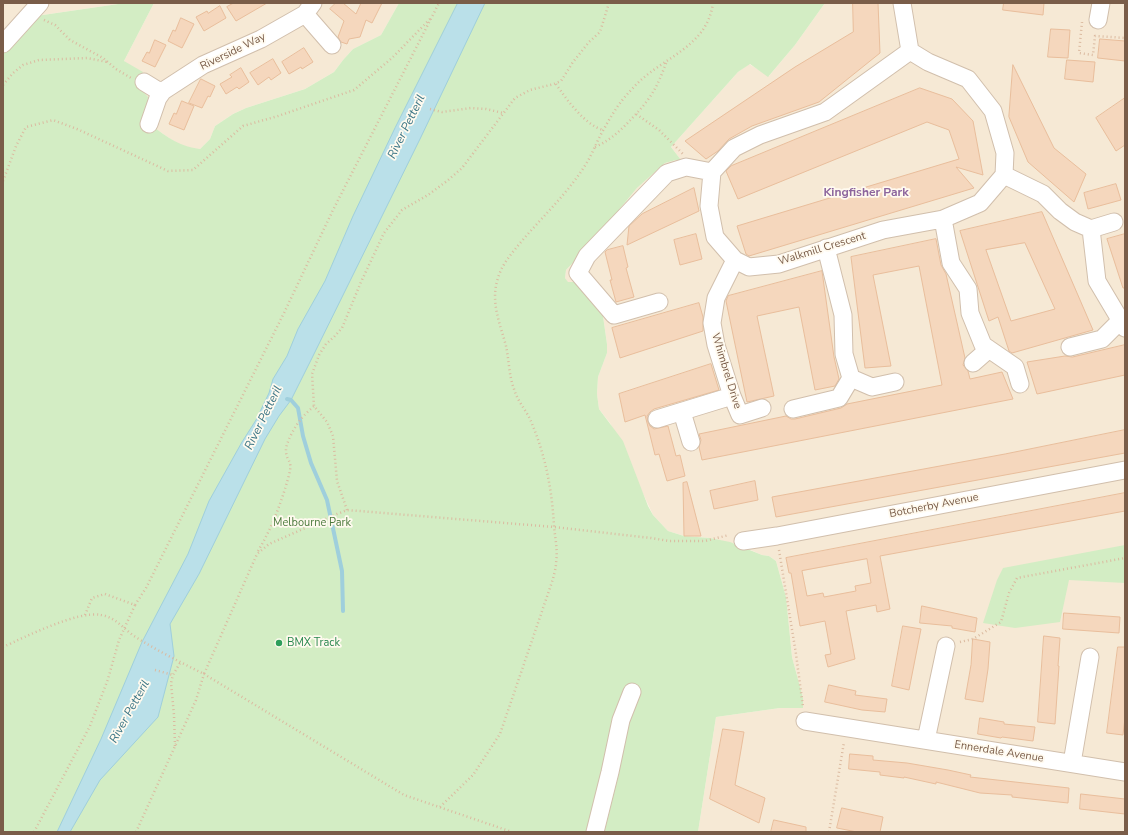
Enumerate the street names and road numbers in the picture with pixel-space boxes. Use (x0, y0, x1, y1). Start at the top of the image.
street label: Riverside Way (198, 30, 268, 74)
street label: Walkmill Crescent (777, 229, 867, 269)
street label: Whimbrel Drive (708, 331, 744, 411)
street label: Botcherby Avenue (888, 491, 980, 521)
street label: Ennerdale Avenue (953, 738, 1045, 766)

